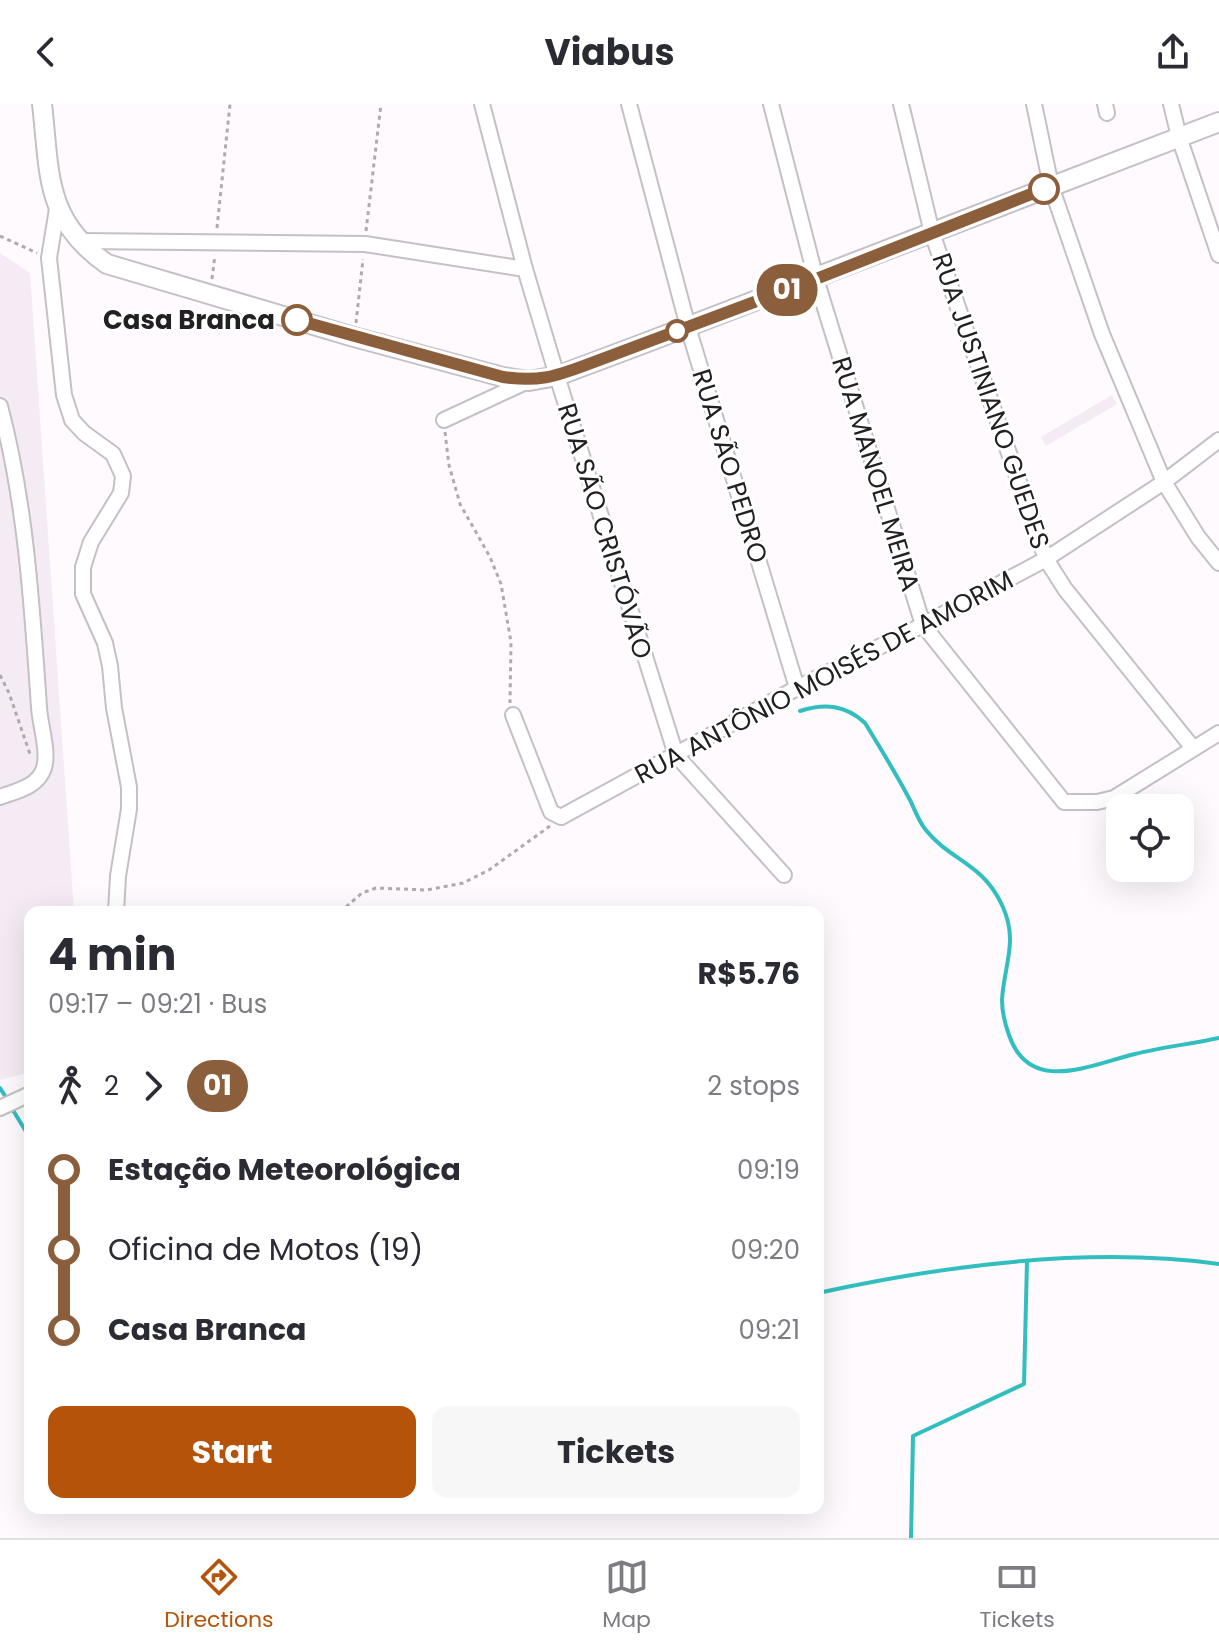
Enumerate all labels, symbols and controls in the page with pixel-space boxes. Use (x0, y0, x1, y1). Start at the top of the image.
text: Viabus (544, 27, 675, 78)
icon: back (24, 30, 68, 74)
icon: share (1151, 30, 1195, 74)
unlabelled marker (1029, 174, 1059, 204)
street label: RUA JUSTINIANO GUEDES (923, 248, 1059, 554)
line badge: 01 (751, 264, 823, 316)
text: 01 (773, 270, 801, 309)
place label: Casa Branca (103, 302, 275, 338)
marker: Casa Branca (282, 305, 312, 335)
unlabelled marker (666, 320, 688, 342)
street label: RUA MANOEL MEIRA (823, 352, 929, 596)
street label: RUA SÃO PEDRO (683, 365, 777, 567)
street label: RUA SÃO CRISTÓVÃO (549, 399, 661, 663)
street label: RUA ANTÔNIO MOISÉS DE AMORIM (628, 562, 1020, 792)
map controls (1106, 794, 1194, 882)
button: locate (1106, 794, 1194, 882)
text: 4 min (48, 924, 176, 985)
text: R$5.76 (698, 952, 800, 995)
text: 09:17 – 09:21 · Bus (48, 986, 267, 1022)
icon: walk (48, 1064, 92, 1108)
icon: forward (131, 1064, 175, 1108)
text: 01 (203, 1066, 232, 1105)
text: 2 (104, 1068, 119, 1104)
text: 2 stops (707, 1068, 800, 1104)
text: Estação Meteorológica (108, 1148, 461, 1191)
text: 09:19 (737, 1152, 800, 1188)
text: Oficina de Motos (19) (108, 1228, 423, 1271)
text: 09:20 (730, 1232, 800, 1268)
text: Casa Branca (108, 1308, 306, 1351)
text: 09:21 (738, 1312, 800, 1348)
button: Start (48, 1406, 416, 1498)
button: Tickets (432, 1406, 800, 1498)
tab: Directions (164, 1555, 274, 1636)
tab: Map (602, 1555, 651, 1636)
tab: Tickets (980, 1555, 1055, 1636)

